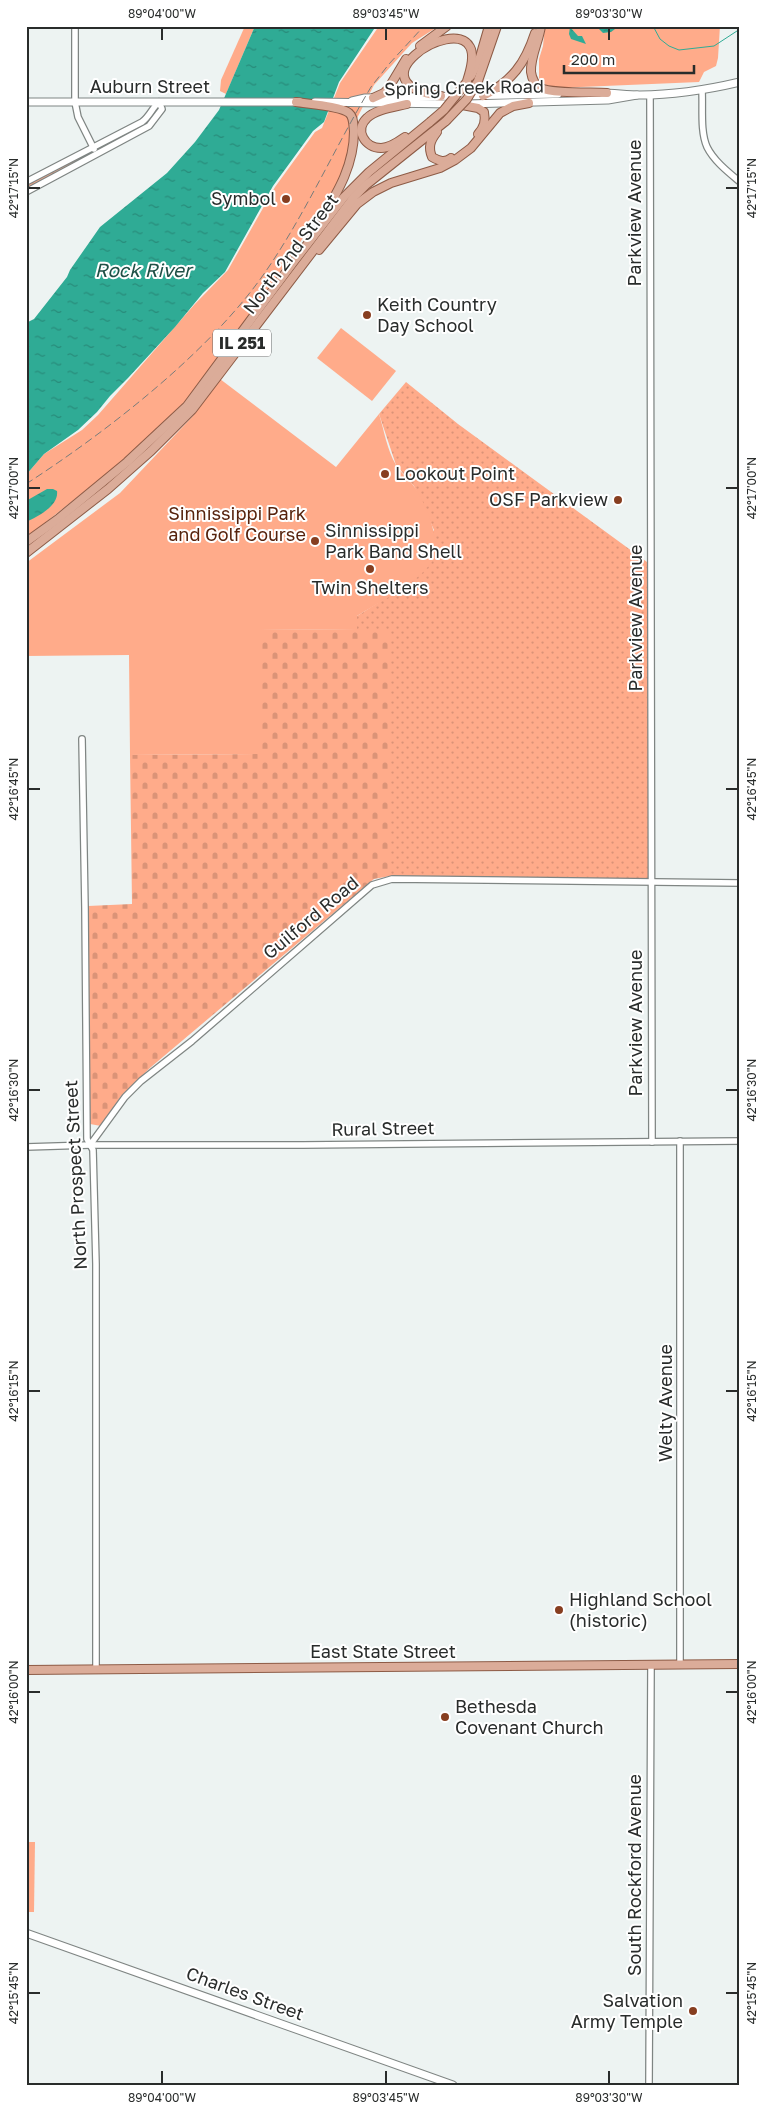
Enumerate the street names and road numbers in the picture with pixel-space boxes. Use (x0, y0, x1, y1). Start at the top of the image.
street label: Auburn Street (90, 75, 210, 97)
street label: Spring Creek Road (384, 75, 544, 99)
street label: Parkview Avenue (623, 140, 645, 286)
street label: North 2nd Street (238, 189, 343, 318)
road number: IL 251 (213, 329, 271, 356)
street label: Parkview Avenue (624, 545, 646, 691)
street label: Guilford Road (258, 871, 362, 963)
street label: Parkview Avenue (624, 950, 646, 1096)
street label: North Prospect Street (59, 1080, 91, 1270)
street label: Rural Street (331, 1116, 435, 1140)
street label: Welty Avenue (654, 1344, 676, 1462)
street label: East State Street (310, 1640, 456, 1662)
street label: South Rockford Avenue (623, 1774, 645, 1976)
street label: Charles Street (183, 1962, 307, 2025)

